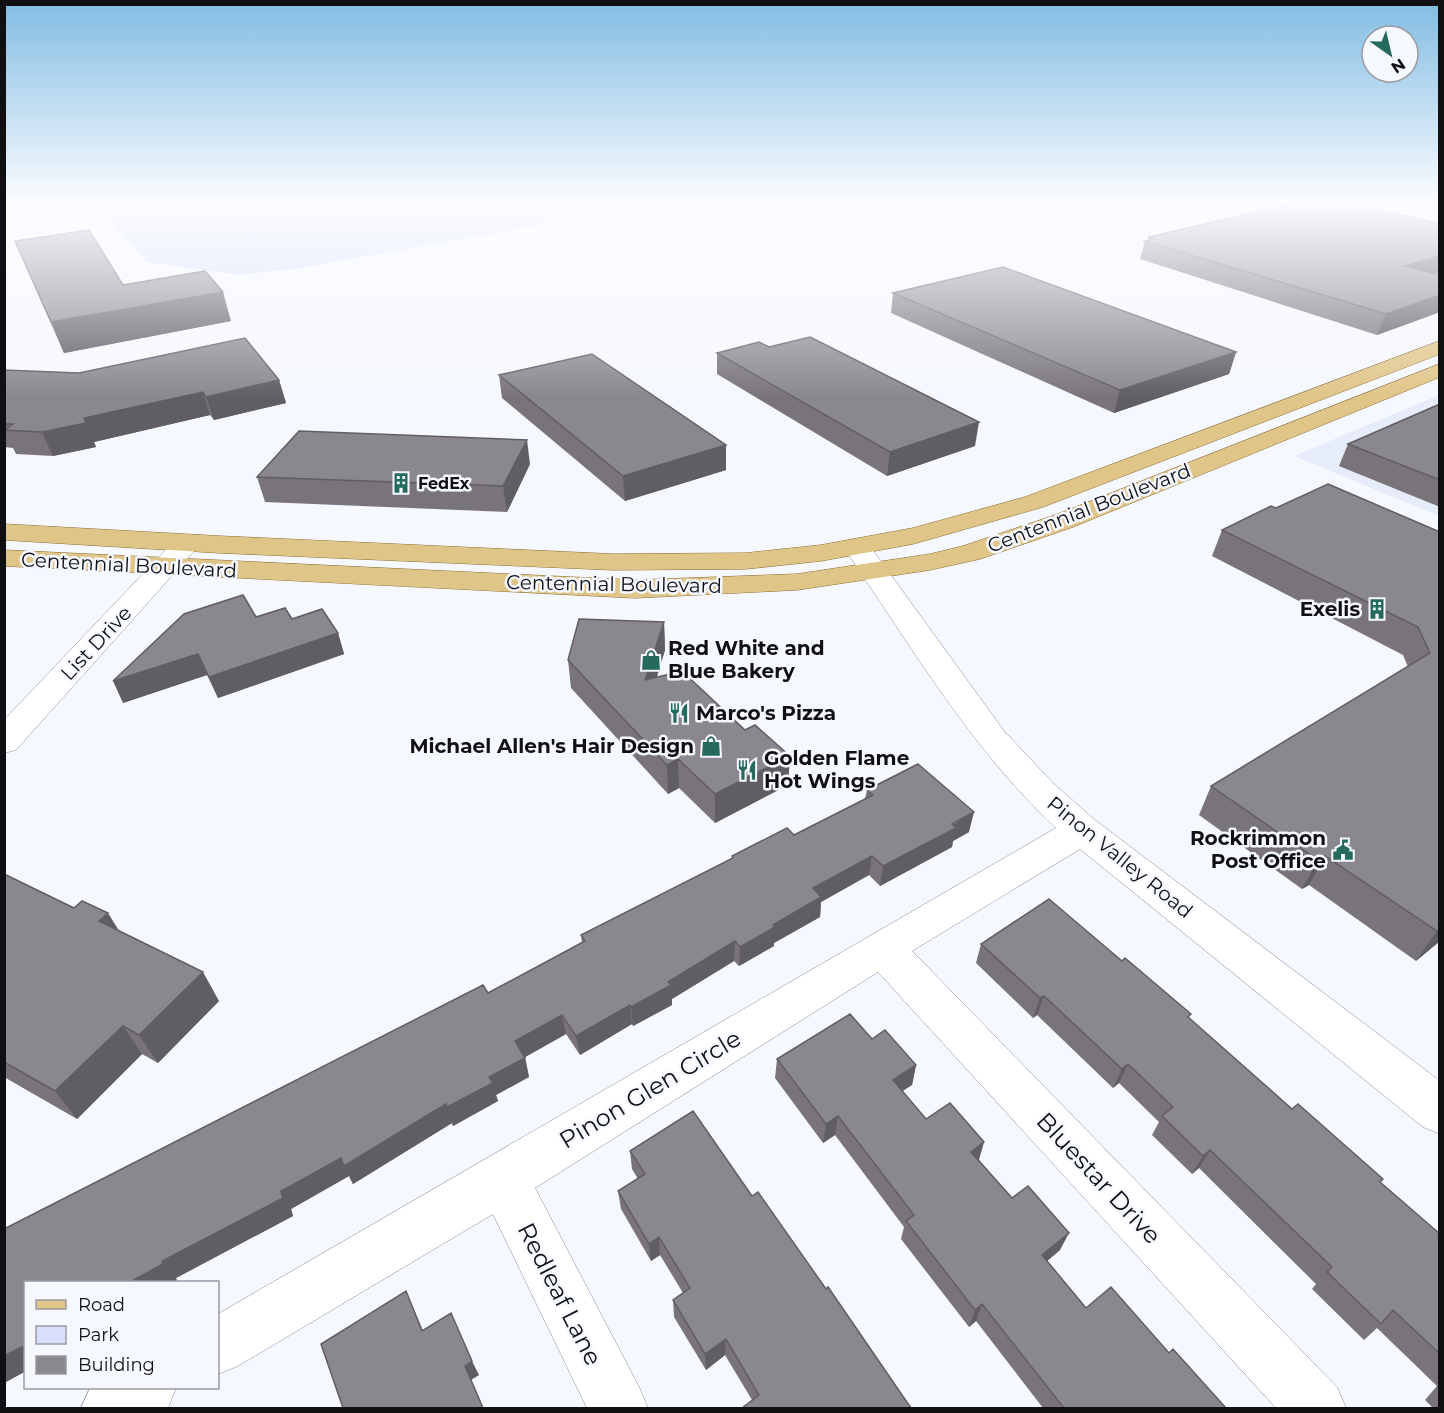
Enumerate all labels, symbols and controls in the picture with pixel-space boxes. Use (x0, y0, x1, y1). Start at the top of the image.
north arrow (1360, 24, 1420, 84)
text: N (1387, 55, 1409, 78)
street label: Centennial Boulevard (984, 458, 1194, 558)
building icon: FedEx (389, 471, 413, 495)
place label: FedEx (418, 474, 470, 493)
street label: Centennial Boulevard (21, 547, 237, 583)
street label: Centennial Boulevard (506, 570, 722, 598)
place label: Exelis (1300, 597, 1360, 621)
building icon: Exelis (1365, 597, 1389, 621)
street label: List Drive (56, 601, 136, 685)
place label: Red White and Blue Bakery (668, 636, 825, 683)
shop icon: Red White and Blue Bakery (639, 648, 663, 672)
restaurant icon: Marco's Pizza (667, 701, 691, 725)
place label: Marco's Pizza (696, 701, 836, 725)
place label: Michael Allen's Hair Design (410, 734, 694, 758)
shop icon: Michael Allen's Hair Design (699, 734, 723, 758)
place label: Golden Flame Hot Wings (764, 746, 909, 793)
restaurant icon: Golden Flame Hot Wings (735, 758, 759, 782)
street label: Pinon Valley Road (1042, 791, 1198, 923)
place label: Rockrimmon Post Office (1190, 826, 1326, 873)
public building icon: Rockrimmon Post Office (1331, 838, 1355, 862)
street label: Pinon Glen Circle (554, 1023, 746, 1155)
street label: Bluestar Drive (1031, 1106, 1167, 1250)
street label: Redleaf Lane (512, 1218, 608, 1370)
legend (24, 1281, 219, 1389)
text: Road (78, 1294, 125, 1316)
text: Park (78, 1324, 119, 1346)
text: Building (78, 1354, 155, 1376)

